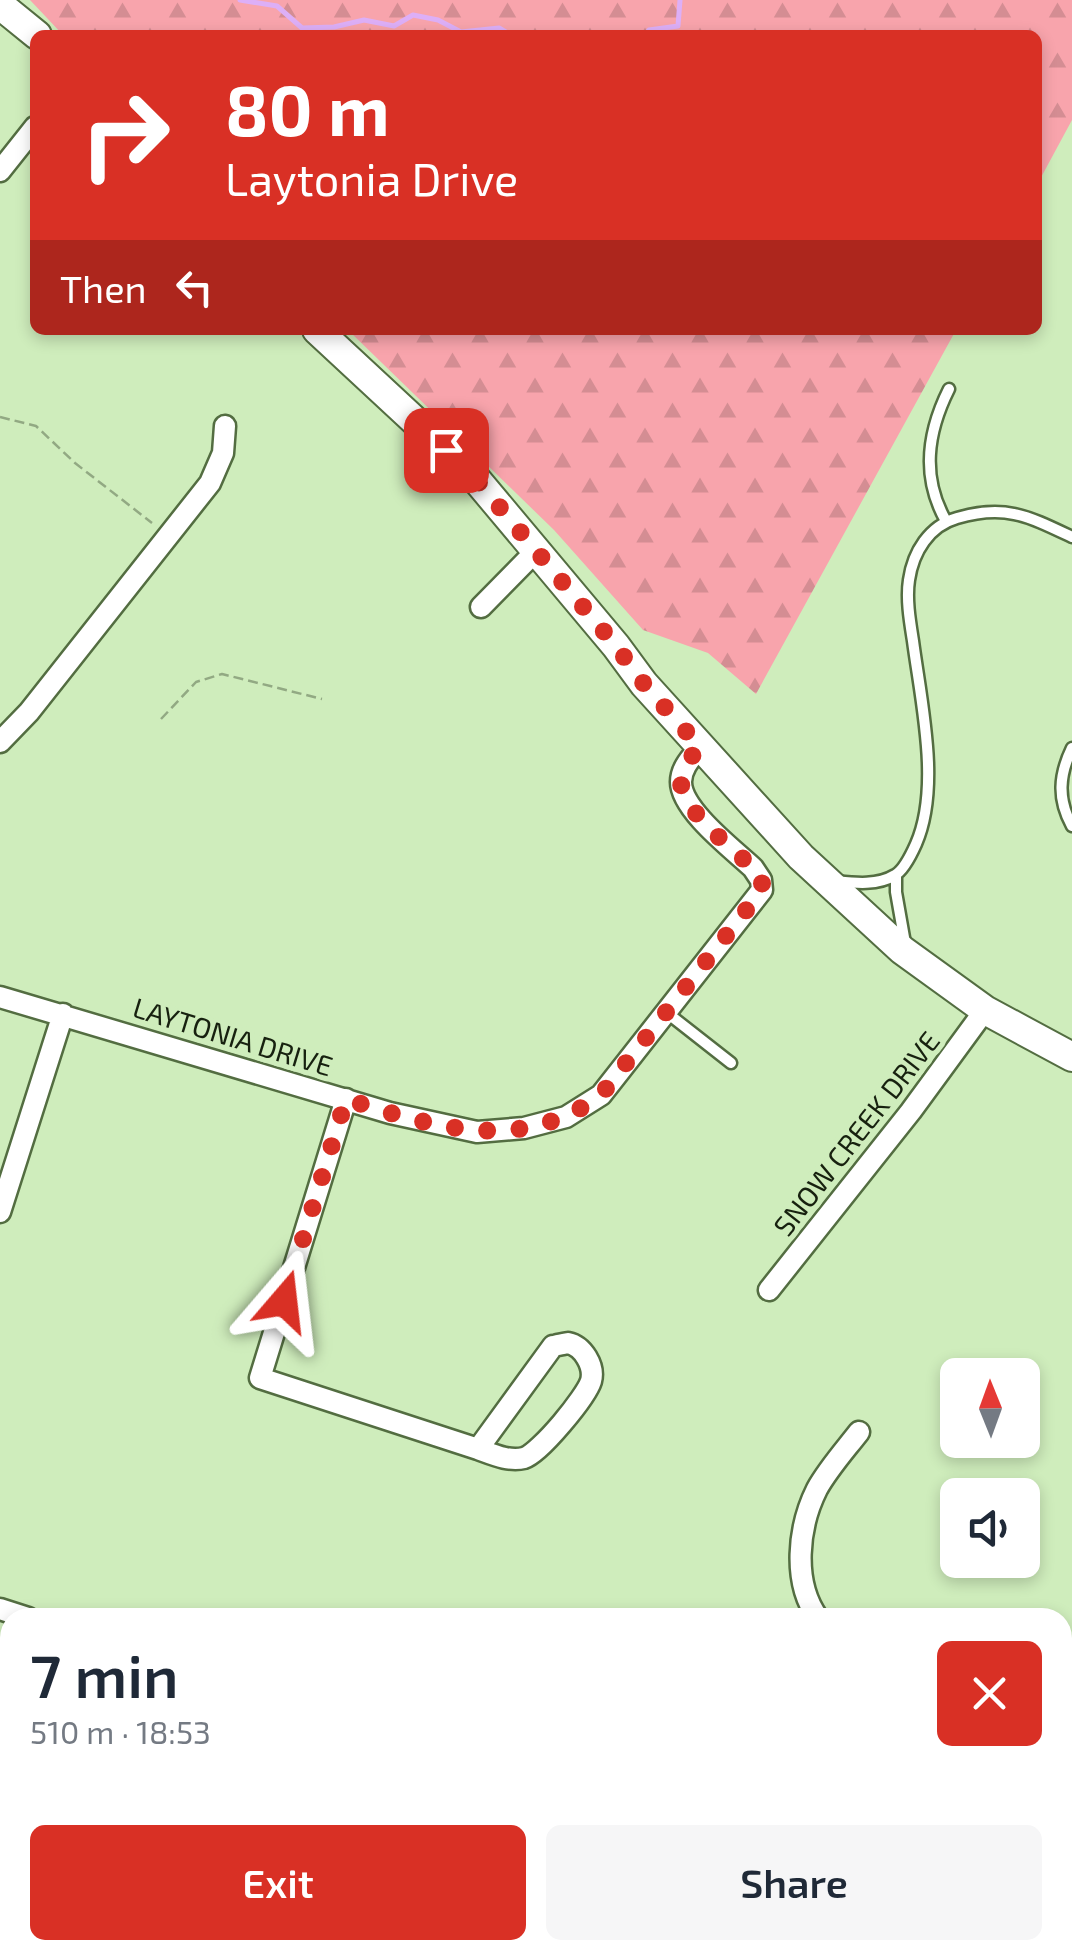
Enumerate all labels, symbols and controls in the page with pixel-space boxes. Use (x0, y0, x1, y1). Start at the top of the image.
text: 80 m (225, 66, 390, 150)
icon: right (60, 70, 190, 200)
text: Laytonia Drive (225, 151, 518, 205)
icon: left (167, 260, 222, 315)
text: Then (60, 265, 147, 311)
pin (404, 408, 489, 493)
icon: arrive (419, 423, 474, 478)
street label: LAYTONIA DRIVE (129, 990, 337, 1082)
street label: SNOW CREEK DRIVE (766, 1024, 946, 1242)
position arrow (232, 1249, 336, 1353)
north arrow (940, 1358, 1040, 1458)
map controls (940, 1358, 1040, 1578)
button: sound (940, 1478, 1040, 1578)
text: 7 min (30, 1638, 179, 1710)
button: close (937, 1641, 1042, 1746)
text: 510 m · 18:53 (30, 1712, 211, 1750)
button: Exit (30, 1825, 526, 1940)
button: Share (546, 1825, 1042, 1940)

